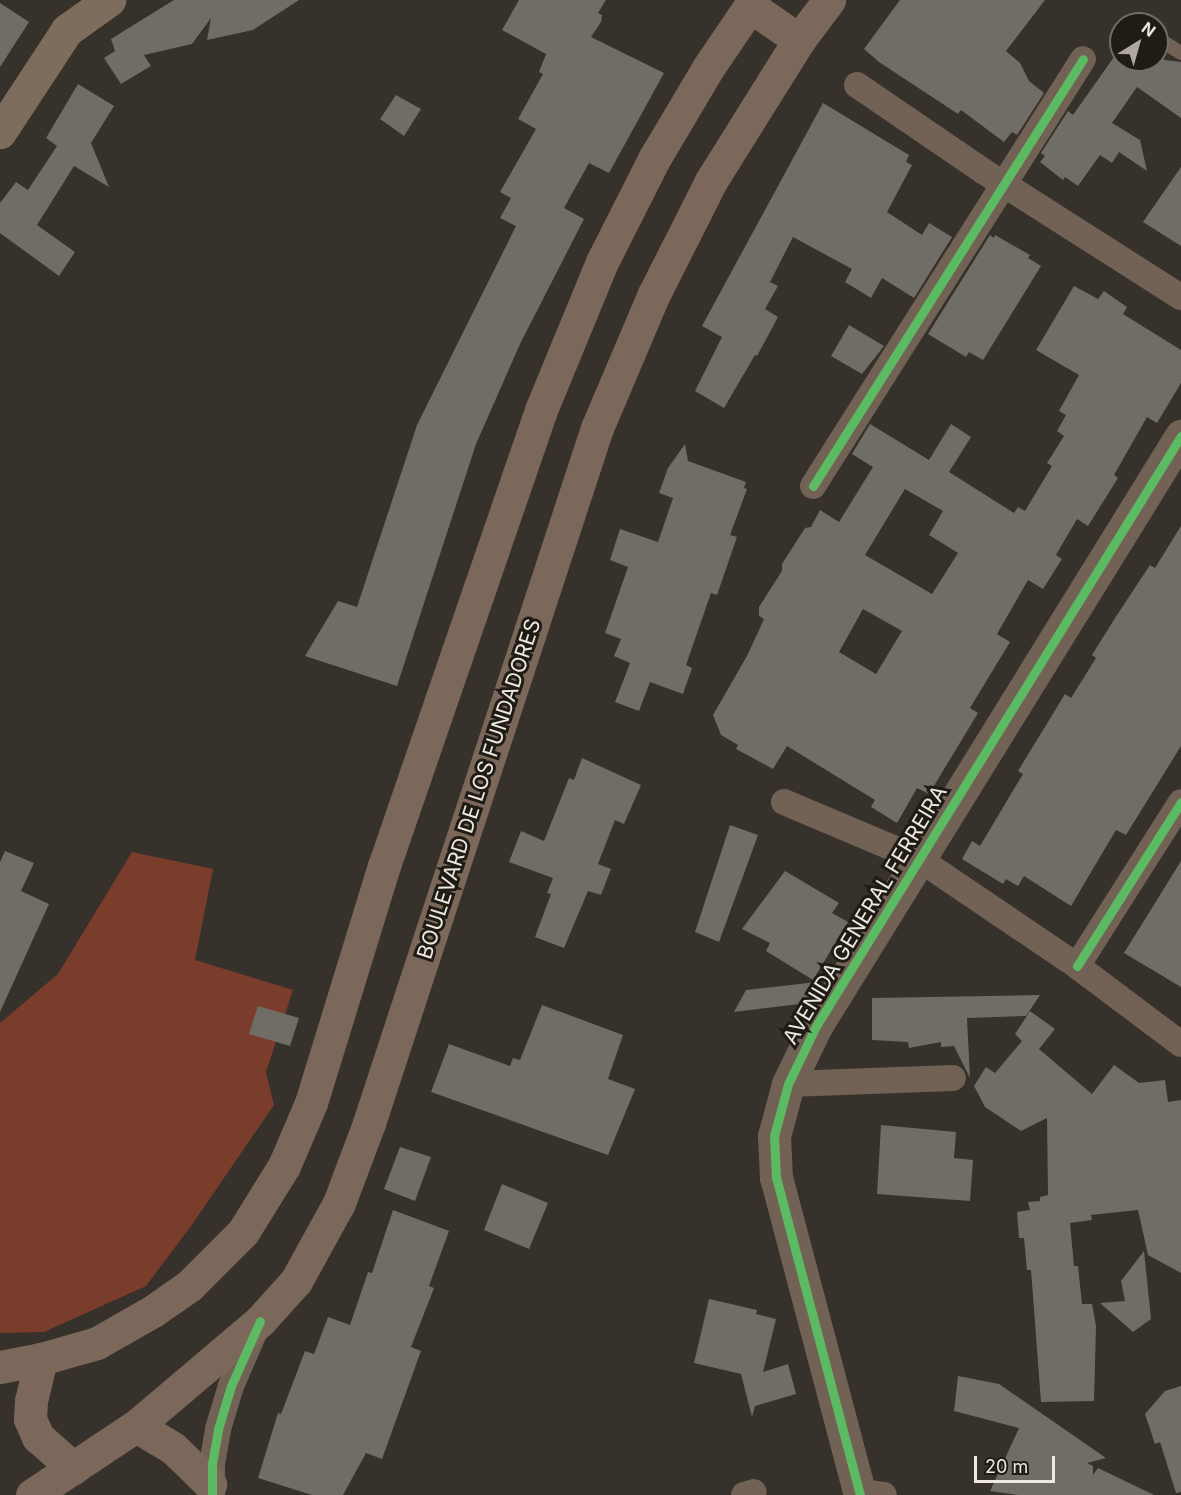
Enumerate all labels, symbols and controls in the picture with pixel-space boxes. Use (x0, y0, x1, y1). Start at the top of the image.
north arrow (1109, 12, 1169, 72)
text: N (1138, 18, 1160, 41)
street label: BOULEVARD DE LOS FUNDADORES (412, 616, 546, 962)
street label: AVENIDA GENERAL FERREIRA (778, 781, 952, 1049)
scale bar (977, 1444, 1058, 1482)
text: 20 m (985, 1456, 1028, 1477)

